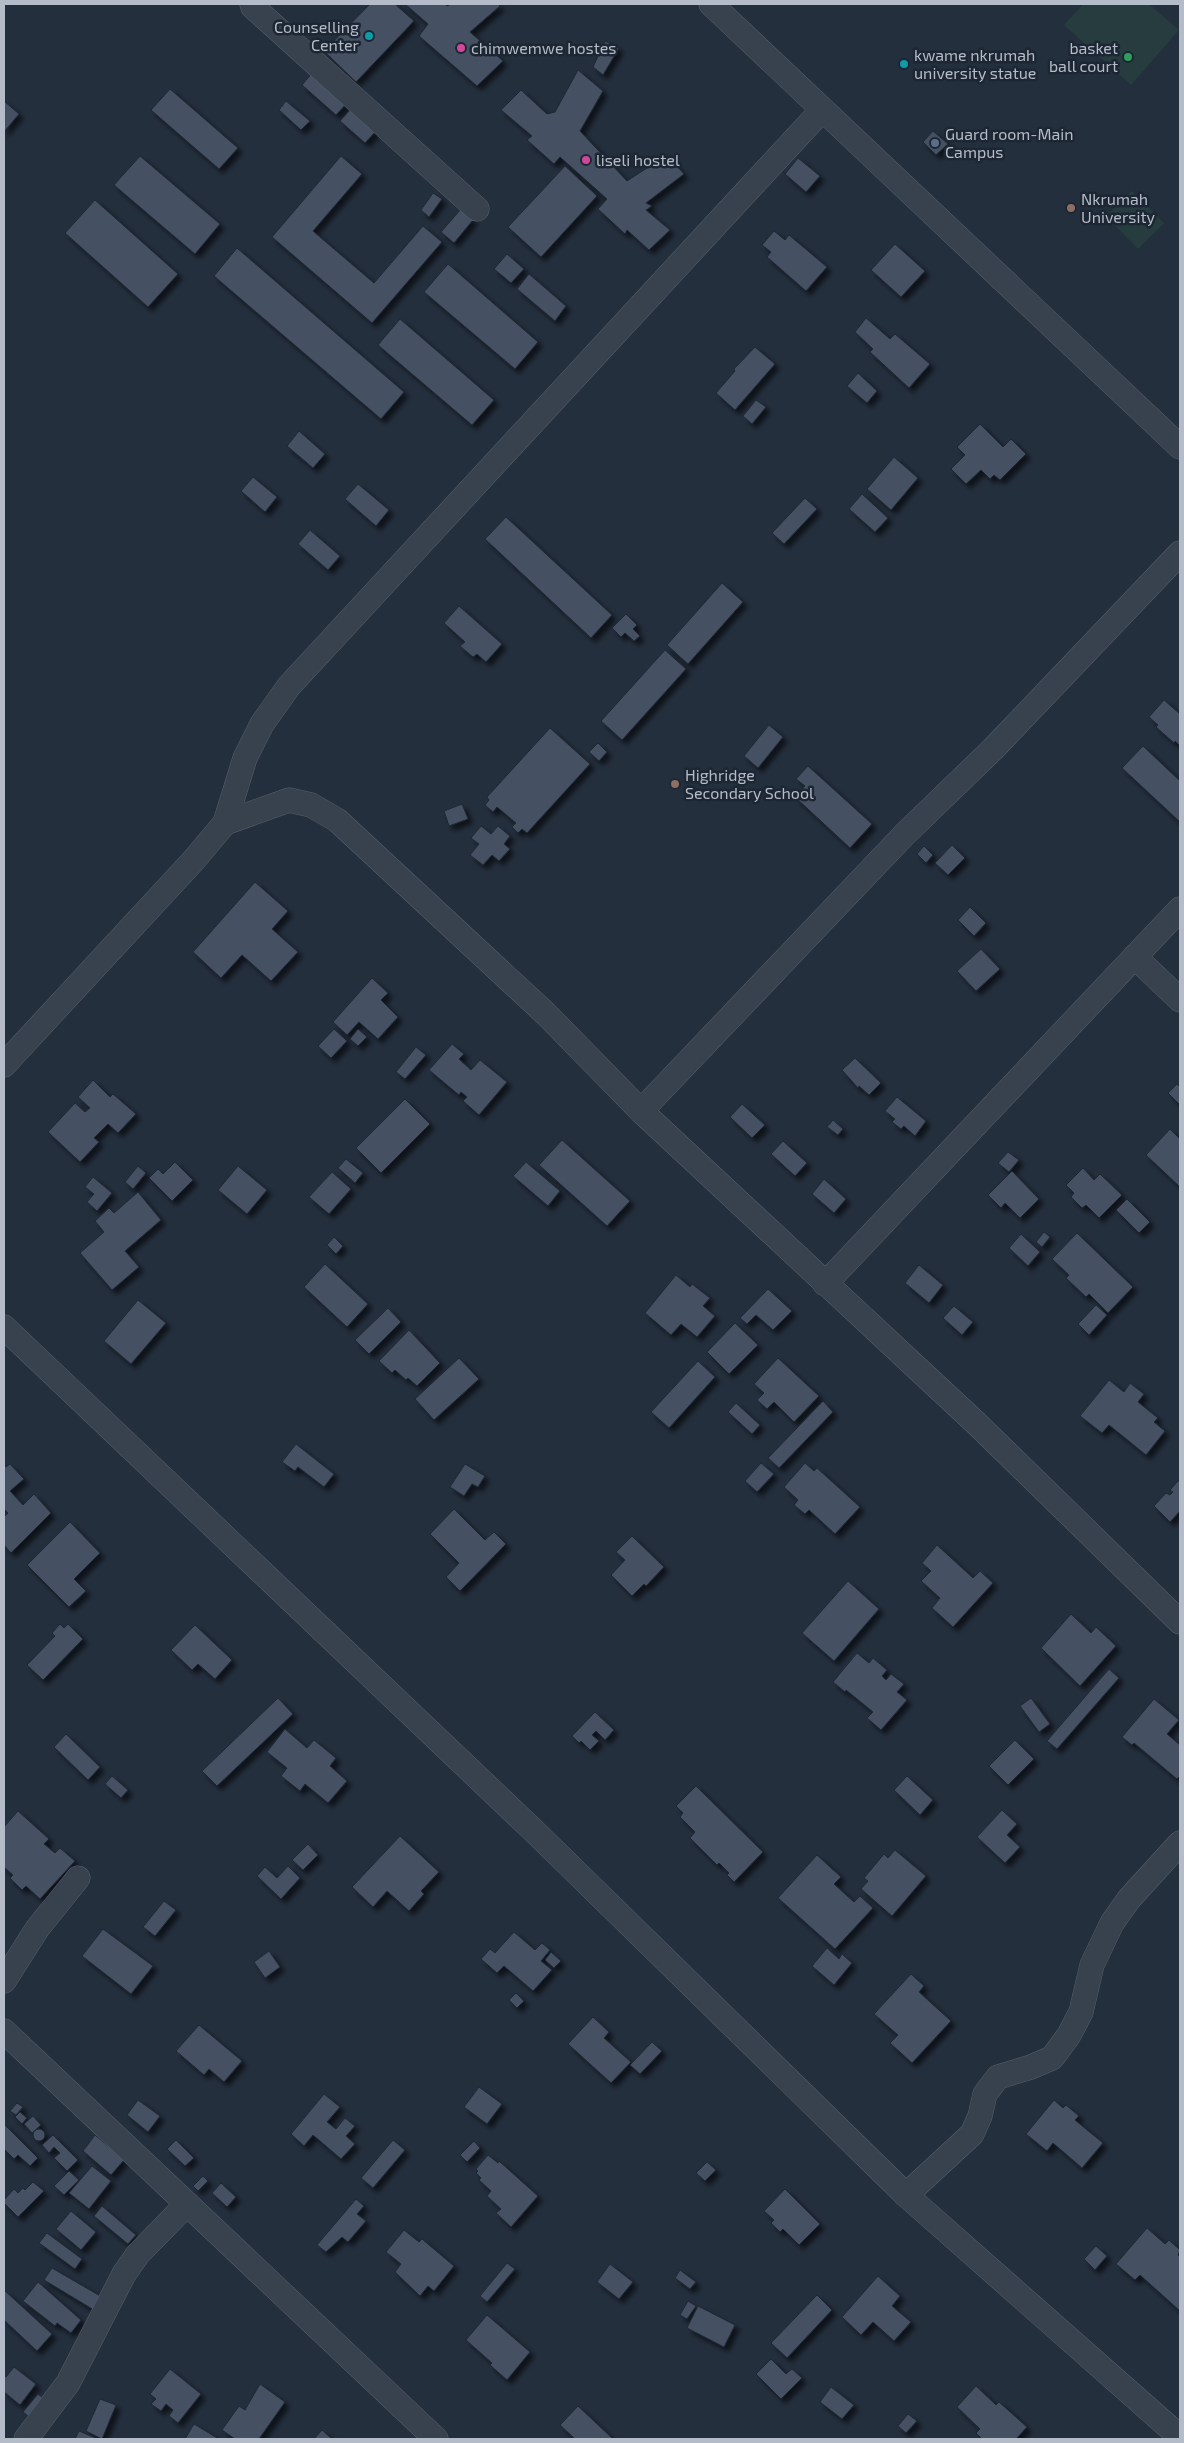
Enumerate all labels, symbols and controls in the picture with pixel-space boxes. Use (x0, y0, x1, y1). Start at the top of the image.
place label: Counselling Center (274, 17, 360, 54)
marker: Counselling Center (363, 30, 375, 42)
place label: chimwemwe hostes (471, 38, 616, 57)
place label: basket ball court (1049, 38, 1118, 75)
marker: chimwemwe hostes (455, 42, 467, 54)
place label: kwame nkrumah university statue (914, 45, 1036, 82)
marker: basket ball court (1122, 51, 1134, 63)
marker: kwame nkrumah university statue (898, 58, 910, 70)
place label: Guard room-Main Campus (945, 124, 1074, 161)
marker: Guard room-Main Campus (929, 137, 941, 149)
place label: liseli hostel (596, 150, 680, 169)
marker: liseli hostel (580, 154, 592, 166)
place label: Nkrumah University (1081, 189, 1156, 226)
marker: Nkrumah University (1065, 202, 1077, 214)
place label: Highridge Secondary School (685, 765, 814, 802)
marker: Highridge Secondary School (669, 778, 681, 790)

